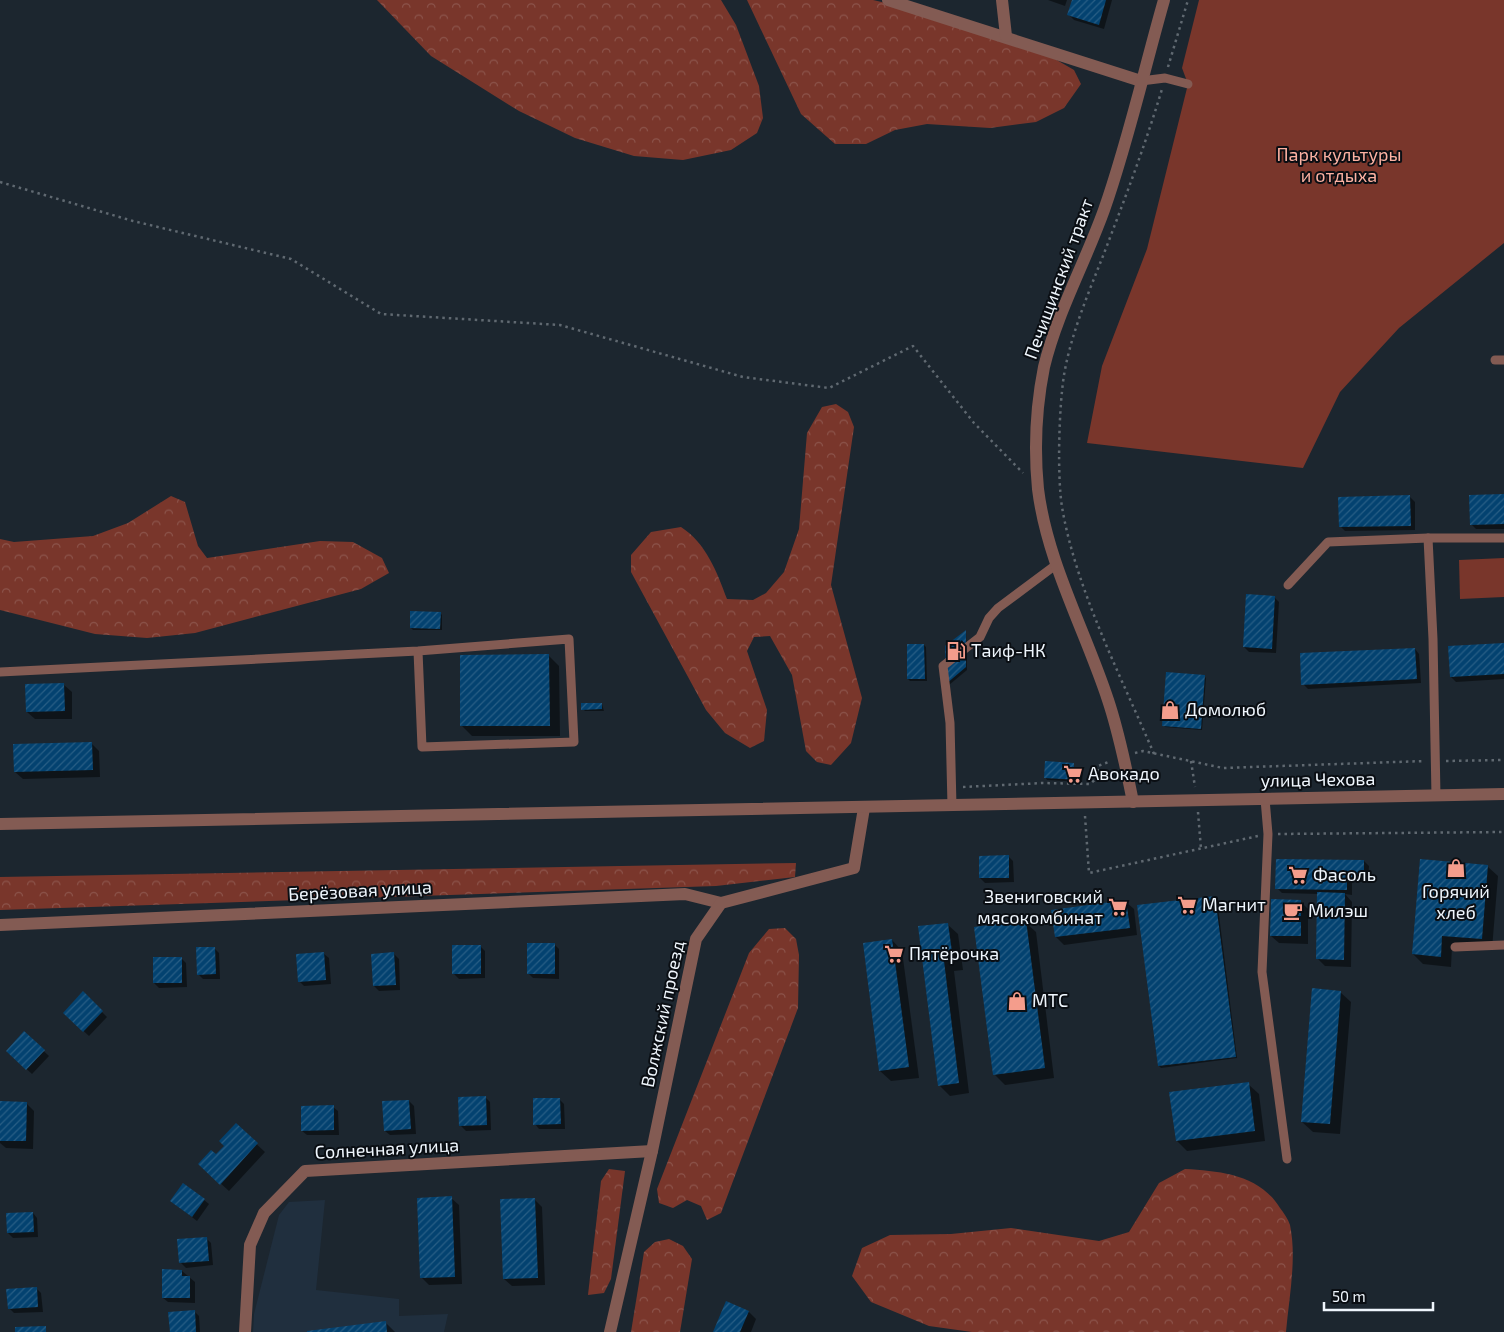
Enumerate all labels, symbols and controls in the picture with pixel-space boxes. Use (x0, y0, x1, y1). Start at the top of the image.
park label: Парк культуры и отдыха (1277, 143, 1401, 186)
street label: Печищинский тракт (1019, 195, 1097, 362)
place label: Таиф-НК (971, 639, 1046, 661)
fuel station icon: Таиф-НК (945, 640, 967, 662)
place label: Домолюб (1185, 698, 1266, 720)
shop icon: Домолюб (1159, 699, 1181, 721)
place label: Авокадо (1088, 762, 1160, 784)
supermarket icon: Авокадо (1062, 763, 1084, 785)
street label: улица Чехова (1261, 767, 1375, 791)
shop icon: Горячий хлеб (1445, 857, 1467, 879)
place label: Фасоль (1313, 863, 1376, 885)
supermarket icon: Фасоль (1287, 864, 1309, 886)
street label: Берёзовая улица (288, 875, 432, 905)
place label: Горячий хлеб (1422, 880, 1490, 923)
place label: Звениговский мясокомбинат (977, 885, 1103, 928)
place label: Магнит (1202, 893, 1266, 915)
supermarket icon: Магнит (1176, 894, 1198, 916)
supermarket icon: Звениговский мясокомбинат (1107, 896, 1129, 918)
place label: Милэш (1308, 899, 1368, 921)
cafe icon: Милэш (1282, 900, 1304, 922)
street label: Волжский проезд (636, 938, 688, 1089)
place label: Пятёрочка (909, 942, 999, 964)
supermarket icon: Пятёрочка (883, 943, 905, 965)
place label: МТС (1032, 989, 1068, 1011)
shop icon: МТС (1006, 990, 1028, 1012)
street label: Солнечная улица (314, 1133, 460, 1163)
scale bar (1324, 1280, 1433, 1312)
text: 50 m (1332, 1287, 1366, 1305)

